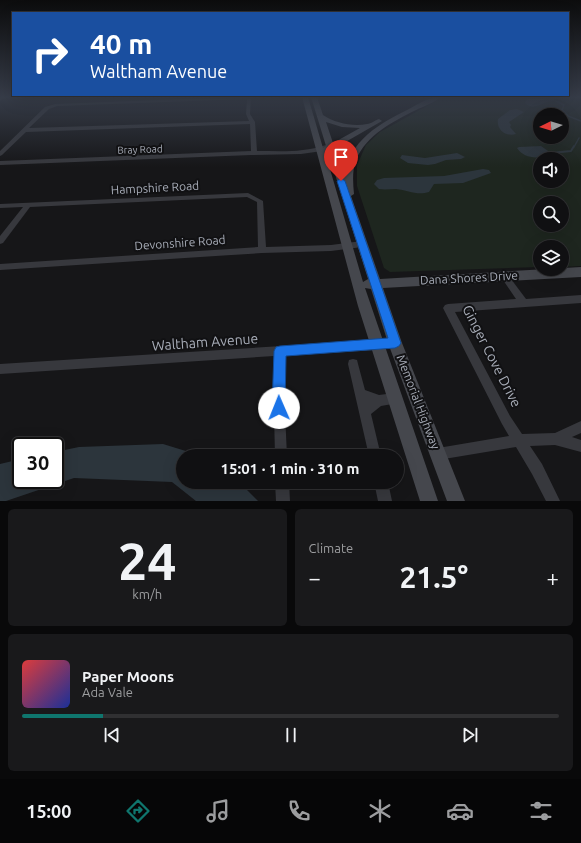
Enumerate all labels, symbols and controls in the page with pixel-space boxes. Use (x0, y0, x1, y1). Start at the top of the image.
icon: right (24, 28, 76, 80)
text: 40 m (90, 28, 152, 59)
text: Waltham Avenue (90, 61, 227, 81)
north arrow (533, 108, 569, 144)
map controls (533, 108, 569, 276)
pin (324, 140, 358, 181)
street label: Bray Road (117, 143, 163, 156)
icon: arrive (330, 146, 352, 168)
button: sound (533, 152, 569, 188)
street label: Hampshire Road (110, 179, 199, 196)
button: search (533, 196, 569, 232)
street label: Devonshire Road (134, 233, 226, 252)
button: layers (533, 240, 569, 276)
street label: Dana Shores Drive (420, 268, 518, 287)
street label: Ginger Cove Drive (459, 302, 525, 410)
street label: Waltham Avenue (151, 330, 259, 354)
street label: Memorial Highway (394, 353, 443, 451)
position arrow (258, 387, 300, 429)
speed limit sign: 30 (12, 437, 64, 489)
text: 15:01 · 1 min · 310 m (221, 460, 359, 477)
text: 24 (118, 532, 177, 590)
text: Climate (309, 541, 353, 555)
text: 21.5° (399, 560, 468, 594)
text: − (309, 565, 321, 590)
text: + (547, 565, 559, 590)
text: km/h (132, 587, 162, 601)
text: Paper Moons (82, 668, 174, 685)
text: Ada Vale (82, 685, 133, 699)
icon: previous (101, 724, 123, 746)
icon: pause (280, 724, 302, 746)
icon: next (459, 724, 481, 746)
icon: directions (124, 797, 152, 825)
icon: music (204, 797, 232, 825)
icon: phone (285, 797, 313, 825)
icon: climate (366, 797, 394, 825)
icon: car (446, 797, 474, 825)
icon: filters (527, 797, 555, 825)
text: 15:00 (26, 801, 71, 821)

